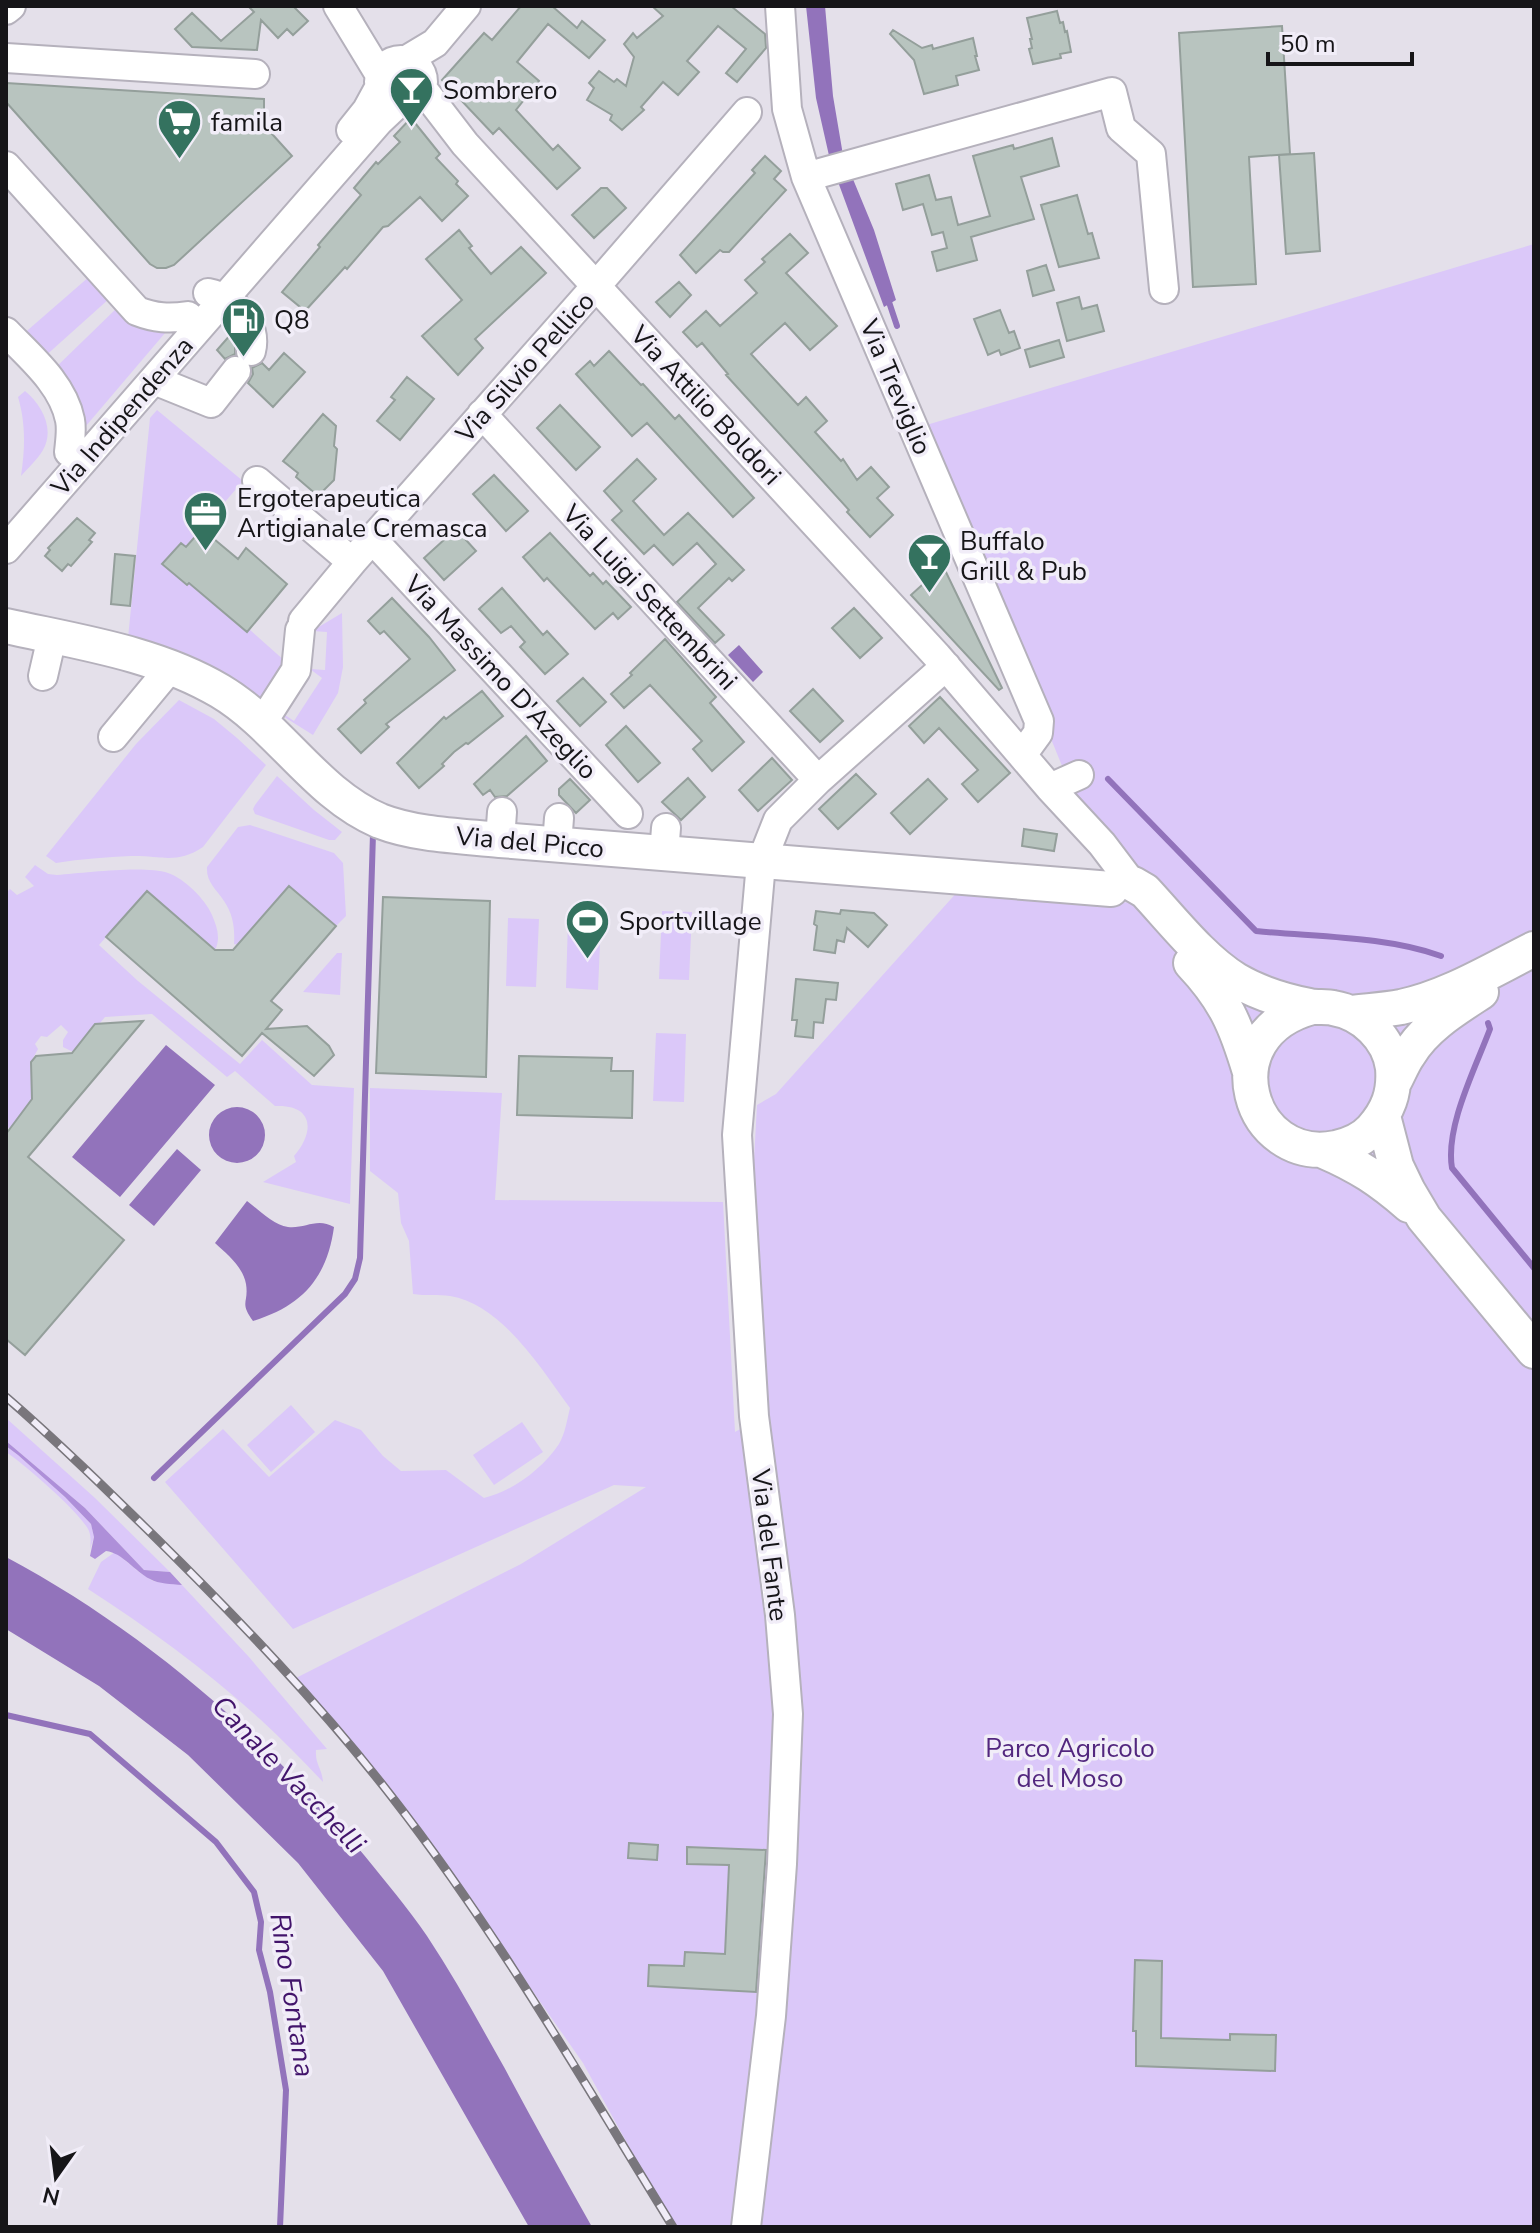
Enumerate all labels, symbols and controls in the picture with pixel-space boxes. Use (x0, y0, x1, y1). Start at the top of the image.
scale bar (1268, 16, 1412, 66)
text: 50 m (1280, 28, 1336, 60)
bar icon: Sombrero (388, 66, 436, 129)
place label: Sombrero (443, 73, 557, 108)
supermarket icon: famila (156, 98, 204, 161)
place label: famila (211, 105, 283, 140)
street label: Via Silvio Pellico (448, 284, 603, 451)
fuel station icon: Q8 (219, 296, 267, 359)
place label: Q8 (274, 303, 310, 338)
street label: Via Treviglio (851, 313, 940, 460)
street label: Via Attilio Boldori (622, 317, 789, 493)
street label: Via Indipendenza (43, 329, 201, 504)
place label: Ergoterapeutica Artigianale Cremasca (237, 481, 487, 546)
office icon: Ergoterapeutica Artigianale Cremasca (182, 489, 230, 552)
street label: Via Luigi Settembrini (554, 496, 745, 698)
place label: Buffalo Grill & Pub (960, 524, 1087, 589)
bar icon: Buffalo Grill & Pub (905, 532, 953, 595)
street label: Via Massimo D'Azeglio (396, 567, 605, 787)
street label: Via del Picco (454, 819, 605, 866)
sports icon: Sportvillage (564, 897, 612, 960)
place label: Sportvillage (619, 904, 762, 939)
street label: Via del Fante (743, 1466, 796, 1623)
water label: Canale Vacchelli (203, 1687, 374, 1862)
park label: Parco Agricolo del Moso (985, 1731, 1155, 1796)
water label: Rino Fontana (260, 1910, 324, 2080)
north arrow (16, 2137, 96, 2217)
text: N (40, 2179, 63, 2212)

